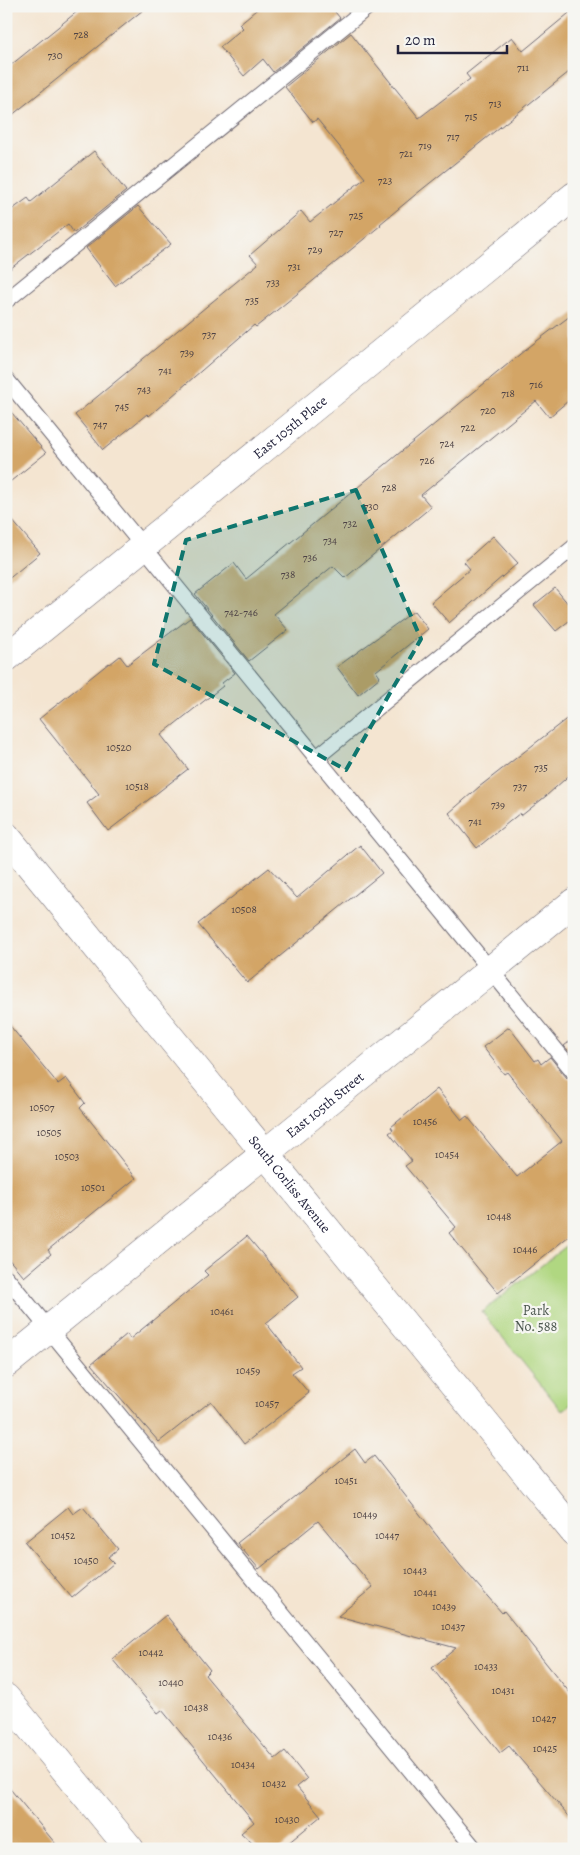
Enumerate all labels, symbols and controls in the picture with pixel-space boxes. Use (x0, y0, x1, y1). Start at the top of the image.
scale bar (398, 22, 506, 54)
house number: 728 (73, 27, 89, 42)
text: 20 m (405, 30, 436, 50)
house number: 730 (47, 48, 63, 63)
house number: 711 (517, 60, 529, 75)
house number: 713 (489, 96, 501, 111)
house number: 715 (464, 109, 478, 124)
house number: 717 (446, 129, 460, 144)
house number: 719 (418, 138, 432, 153)
house number: 721 (399, 146, 413, 161)
house number: 723 (378, 173, 392, 188)
house number: 725 (349, 208, 364, 223)
house number: 727 (329, 225, 344, 240)
house number: 729 (308, 242, 322, 257)
house number: 731 (288, 259, 301, 274)
house number: 733 (266, 275, 280, 290)
house number: 735 (245, 293, 259, 308)
house number: 737 (202, 327, 216, 342)
house number: 739 (180, 345, 194, 360)
house number: 741 (158, 363, 172, 378)
house number: 716 (529, 377, 543, 392)
house number: 743 (137, 382, 151, 397)
house number: 718 (501, 386, 515, 401)
street label: East 105th Place (249, 391, 331, 463)
house number: 745 (115, 399, 129, 414)
house number: 720 (480, 403, 496, 418)
house number: 747 (93, 417, 107, 432)
house number: 722 (460, 420, 476, 435)
house number: 724 (440, 436, 454, 451)
house number: 726 (420, 453, 434, 468)
house number: 728 (381, 480, 397, 495)
house number: 730 (363, 499, 379, 514)
house number: 732 (343, 516, 357, 531)
house number: 734 (323, 533, 337, 548)
house number: 736 (303, 550, 317, 565)
house number: 738 (281, 567, 295, 582)
house number: 742-746 (224, 605, 258, 620)
house number: 10520 (106, 740, 132, 755)
house number: 735 (534, 760, 548, 775)
house number: 10518 (125, 779, 149, 794)
house number: 737 (513, 779, 527, 794)
house number: 739 (491, 797, 505, 812)
house number: 741 (468, 814, 482, 829)
house number: 10508 (231, 902, 257, 917)
street label: East 105th Street (282, 1067, 368, 1142)
house number: 10507 (30, 1100, 55, 1115)
house number: 10456 (413, 1114, 437, 1129)
house number: 10505 (37, 1125, 62, 1140)
street label: South Corliss Avenue (244, 1131, 335, 1237)
house number: 10454 (435, 1147, 459, 1162)
house number: 10503 (55, 1149, 79, 1164)
house number: 10501 (81, 1180, 105, 1195)
house number: 10448 (487, 1209, 511, 1224)
house number: 10446 (513, 1242, 537, 1257)
park label: Park No. 588 (515, 1301, 557, 1336)
house number: 10461 (210, 1304, 234, 1319)
house number: 10459 (236, 1363, 260, 1378)
house number: 10457 (255, 1396, 279, 1411)
house number: 10451 (334, 1473, 358, 1488)
house number: 10449 (353, 1507, 377, 1522)
house number: 10452 (51, 1528, 75, 1543)
house number: 10447 (375, 1528, 399, 1543)
house number: 10450 (73, 1553, 99, 1568)
house number: 10443 (403, 1563, 427, 1578)
house number: 10441 (413, 1585, 437, 1600)
house number: 10439 (432, 1599, 456, 1614)
house number: 10437 (441, 1619, 465, 1634)
house number: 10442 (139, 1645, 163, 1660)
house number: 10433 (474, 1659, 498, 1674)
house number: 10440 (158, 1675, 184, 1690)
house number: 10431 (492, 1683, 515, 1698)
house number: 10438 (184, 1700, 208, 1715)
house number: 10427 (532, 1711, 557, 1726)
house number: 10436 (208, 1729, 232, 1744)
house number: 10425 (533, 1741, 558, 1756)
house number: 10434 (231, 1757, 255, 1772)
house number: 10432 (262, 1776, 286, 1791)
house number: 10430 (274, 1812, 300, 1827)

